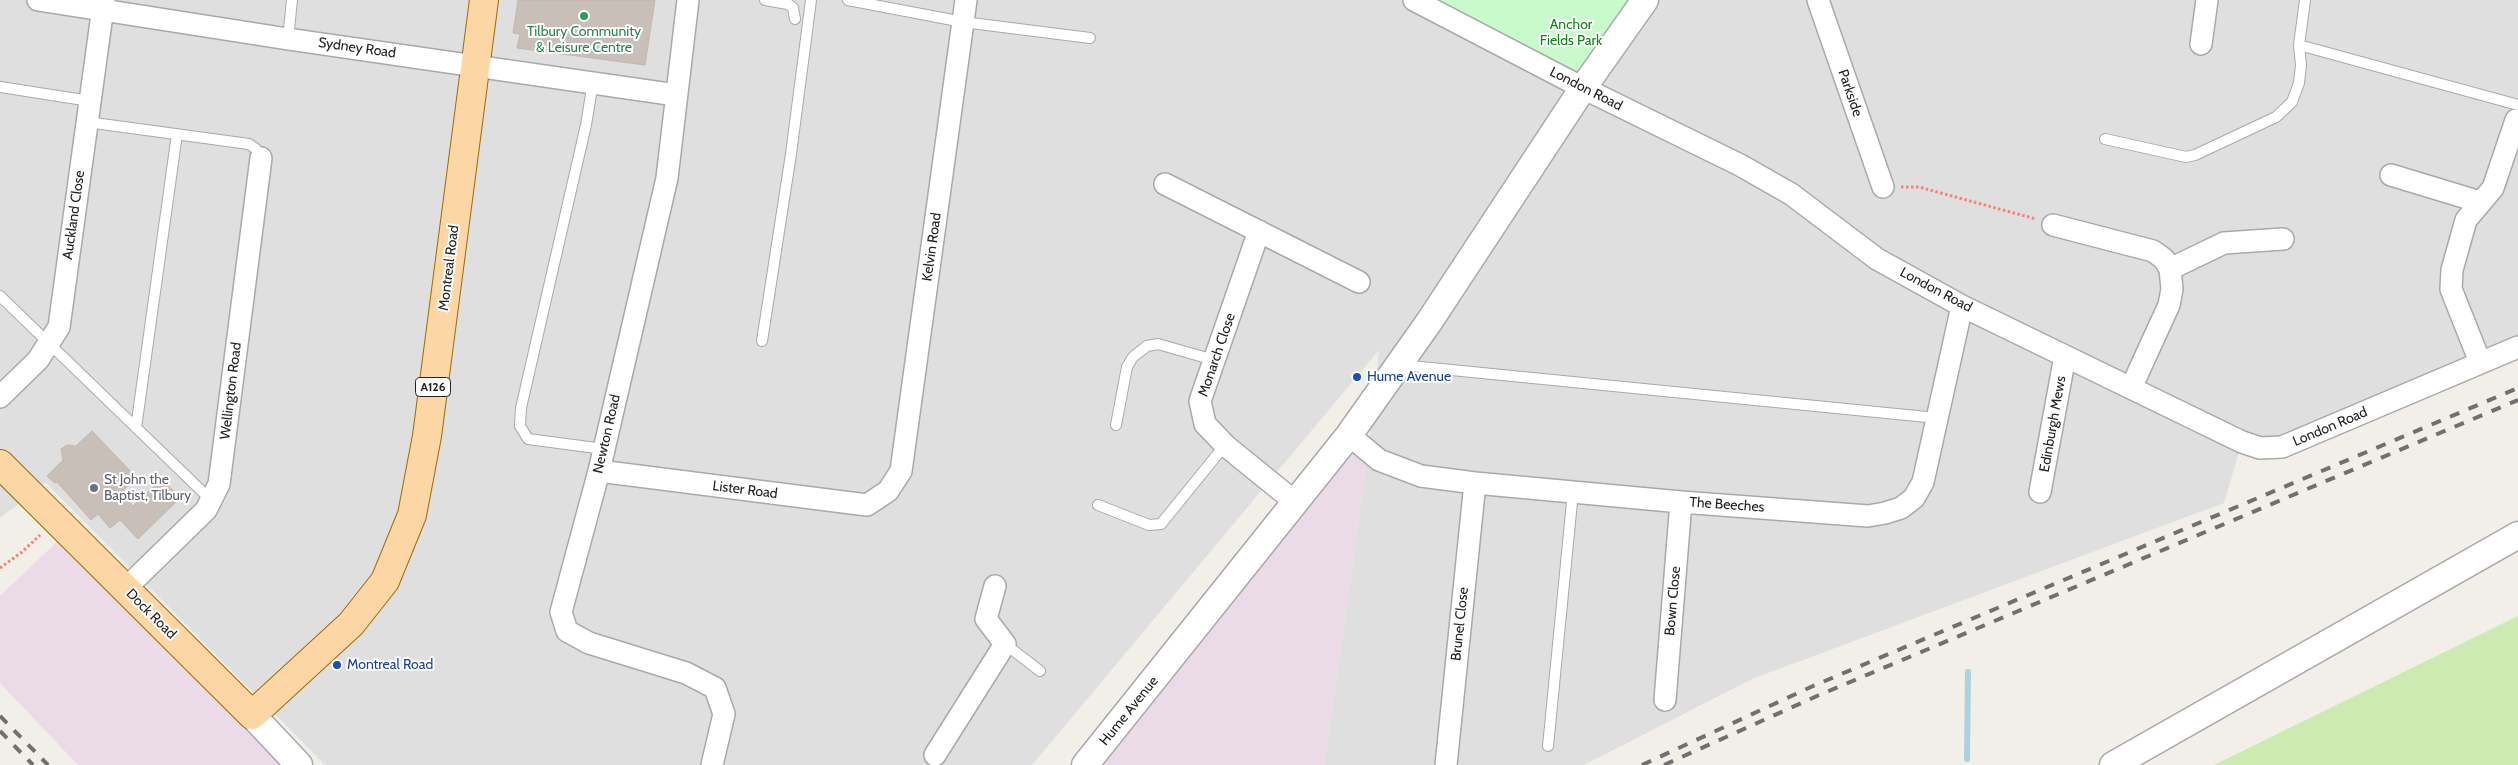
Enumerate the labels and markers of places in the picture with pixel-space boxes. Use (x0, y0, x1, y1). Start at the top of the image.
marker: Tilbury Community & Leisure Centre (578, 10, 590, 22)
place label: Tilbury Community & Leisure Centre (527, 24, 641, 56)
place label: Hume Avenue (1367, 369, 1451, 385)
marker: Hume Avenue (1351, 371, 1363, 383)
place label: St John the Baptist, Tilbury (104, 472, 191, 504)
marker: St John the Baptist, Tilbury (88, 482, 100, 494)
place label: Montreal Road (347, 657, 433, 673)
marker: Montreal Road (331, 659, 343, 671)

